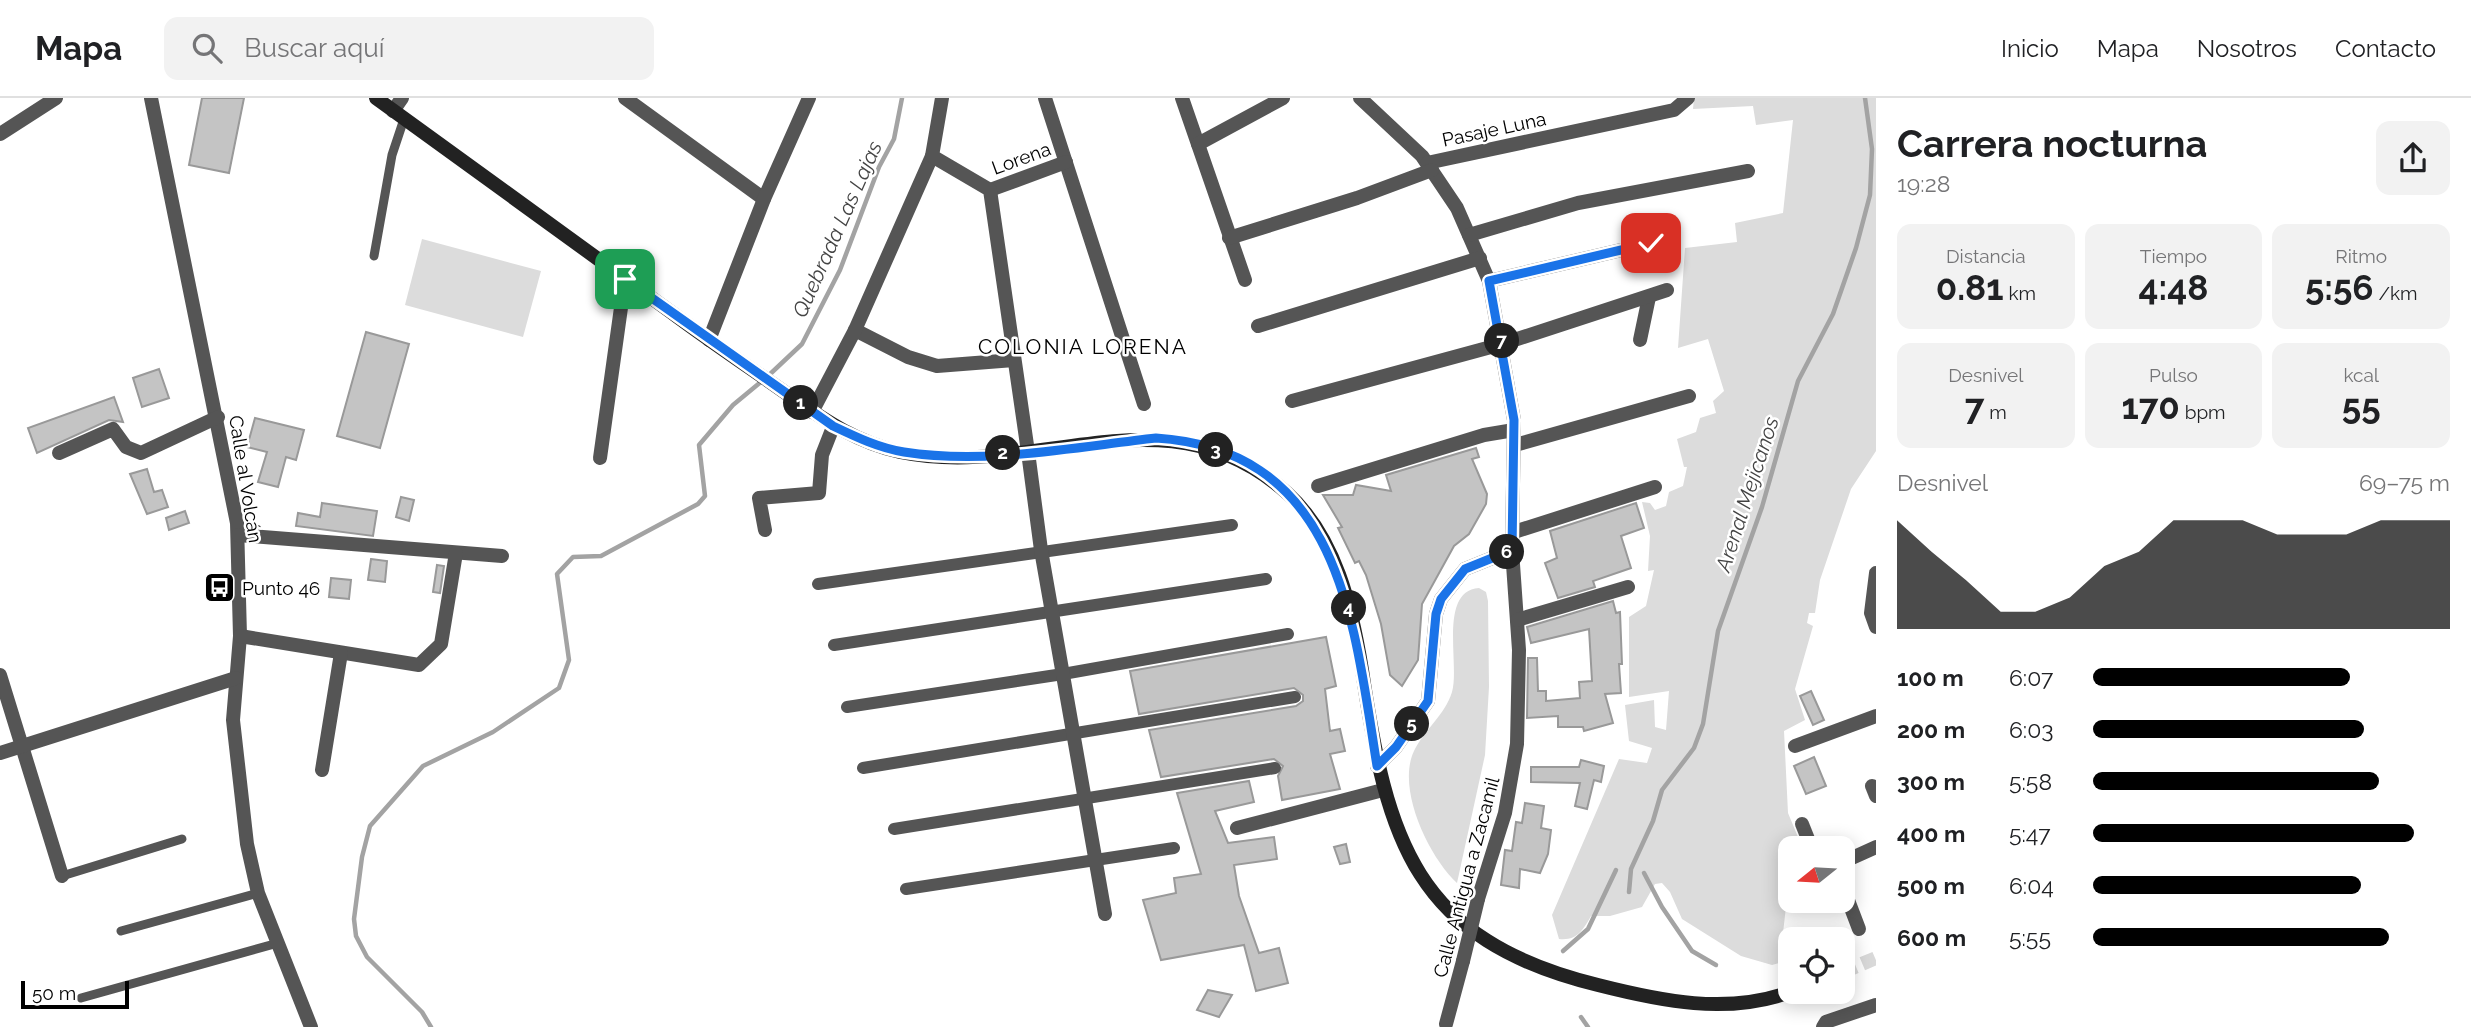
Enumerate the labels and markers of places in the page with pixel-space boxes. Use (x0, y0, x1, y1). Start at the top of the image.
pin (1621, 213, 1681, 273)
pin (595, 249, 655, 309)
pin: 7 (1484, 324, 1520, 358)
pin: 1 (784, 386, 818, 420)
pin: 3 (1198, 432, 1234, 468)
pin: 2 (986, 436, 1020, 470)
pin: 6 (1490, 534, 1524, 570)
bus stop icon: Punto 46 (202, 571, 236, 605)
place label: Punto 46 (242, 577, 320, 599)
pin: 4 (1332, 590, 1366, 626)
pin: 5 (1394, 706, 1430, 742)

